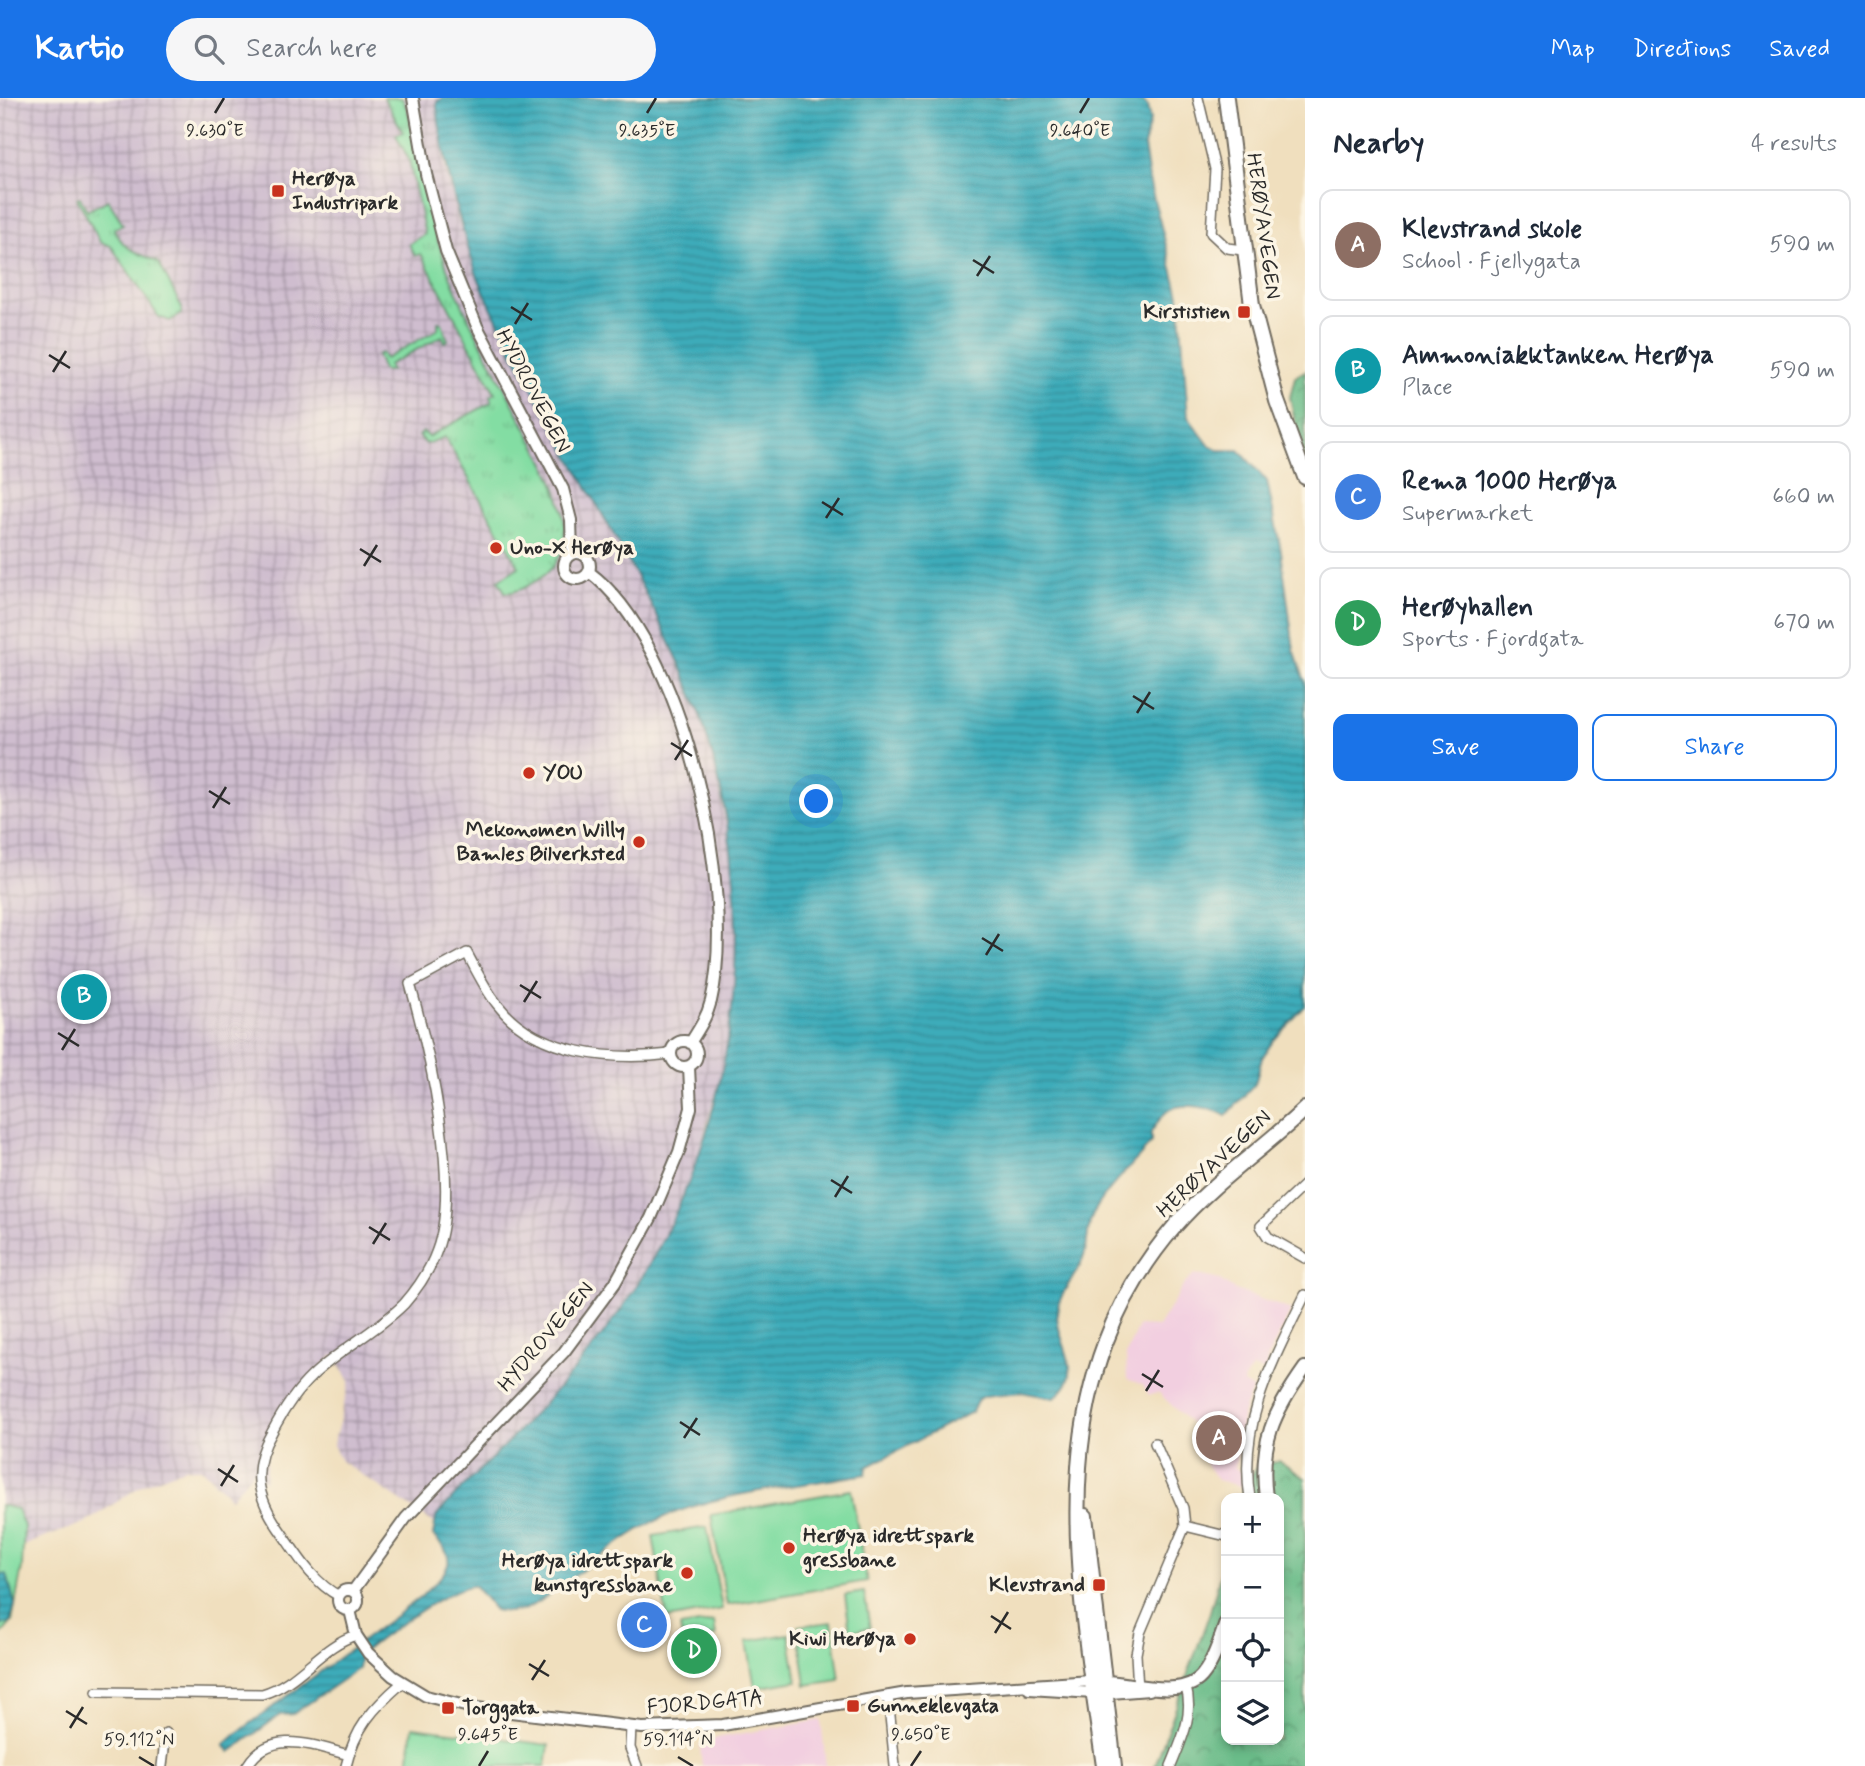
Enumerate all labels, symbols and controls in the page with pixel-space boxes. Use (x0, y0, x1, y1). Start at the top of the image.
search box (166, 18, 656, 81)
text: Kartio (35, 27, 124, 71)
icon: search (190, 30, 228, 68)
text: Search here (246, 32, 377, 66)
text: Map (1551, 34, 1595, 65)
text: Directions (1633, 34, 1731, 65)
text: Saved (1769, 34, 1830, 65)
text: 9.630°E (186, 119, 244, 143)
text: 9.635°E (619, 119, 675, 143)
text: 9.640°E (1050, 119, 1110, 143)
text: Nearby (1333, 124, 1424, 163)
text: 4 results (1751, 129, 1837, 159)
street label: HERØYAVEGEN (1239, 151, 1287, 301)
place label: Herøya Industripark (292, 165, 398, 217)
marker: Herøya Industripark (270, 183, 286, 199)
text: Klevstrand skole (1402, 213, 1582, 247)
text: A (1350, 230, 1366, 260)
text: 590 m (1769, 230, 1835, 260)
text: School · Fjellygata (1402, 247, 1581, 277)
place label: Kirstistien (1143, 298, 1230, 326)
marker: Kirstistien (1236, 304, 1252, 320)
street label: HYDROVEGEN (489, 324, 577, 458)
text: Ammoniakktanken Herøya (1402, 339, 1714, 373)
text: B (1351, 356, 1365, 386)
text: 590 m (1769, 356, 1835, 386)
text: Place (1402, 373, 1453, 403)
text: Rema 1000 Herøya (1402, 465, 1617, 499)
text: C (1350, 482, 1366, 512)
text: 660 m (1772, 482, 1835, 512)
text: Supermarket (1402, 499, 1533, 529)
place label: Uno-X Herøya (510, 534, 634, 562)
marker: Uno-X Herøya (488, 540, 504, 556)
text: Herøyhallen (1402, 591, 1533, 625)
text: D (1350, 608, 1366, 638)
text: 670 m (1773, 608, 1835, 638)
text: Sports · Fjordgata (1402, 625, 1583, 655)
button: Save (1333, 714, 1578, 781)
button: Share (1592, 714, 1837, 781)
place label: YOU (543, 759, 583, 787)
marker: YOU (521, 765, 537, 781)
your location (799, 784, 833, 818)
place label: Mekonomen Willy Bamles Bilverksted (457, 816, 625, 868)
marker: Mekonomen Willy Bamles Bilverksted (631, 834, 647, 850)
pin: B (61, 971, 107, 1023)
street label: HERØYAVEGEN (1151, 1104, 1277, 1224)
street label: HYDROVEGEN (492, 1276, 600, 1398)
pin: A (1196, 1412, 1242, 1464)
map controls (1221, 1493, 1284, 1745)
button: + (1221, 1493, 1284, 1556)
place label: Herøya idrettspark gressbane (803, 1522, 975, 1574)
marker: Herøya idrettspark gressbane (781, 1540, 797, 1556)
place label: Herøya idrettspark kunstgressbane (502, 1547, 673, 1599)
button: − (1221, 1556, 1284, 1619)
marker: Herøya idrettspark kunstgressbane (679, 1565, 695, 1581)
place label: Klevstrand (989, 1571, 1085, 1599)
marker: Klevstrand (1091, 1577, 1107, 1593)
pin: C (621, 1599, 667, 1651)
button: locate (1221, 1619, 1284, 1682)
pin: D (671, 1625, 717, 1677)
place label: Kiwi Herøya (789, 1625, 896, 1653)
marker: Kiwi Herøya (902, 1631, 918, 1647)
button: layers (1221, 1682, 1284, 1745)
street label: FJORDGATA (646, 1684, 764, 1722)
place label: Gunneklevgata (867, 1692, 999, 1720)
place label: Torggata (462, 1694, 540, 1724)
marker: Gunneklevgata (845, 1698, 861, 1714)
marker: Torggata (440, 1700, 456, 1716)
text: 9.645°E (458, 1723, 518, 1747)
text: 9.650°E (891, 1723, 951, 1747)
text: 59.112°N (104, 1728, 174, 1752)
text: 59.114°N (643, 1728, 713, 1752)

